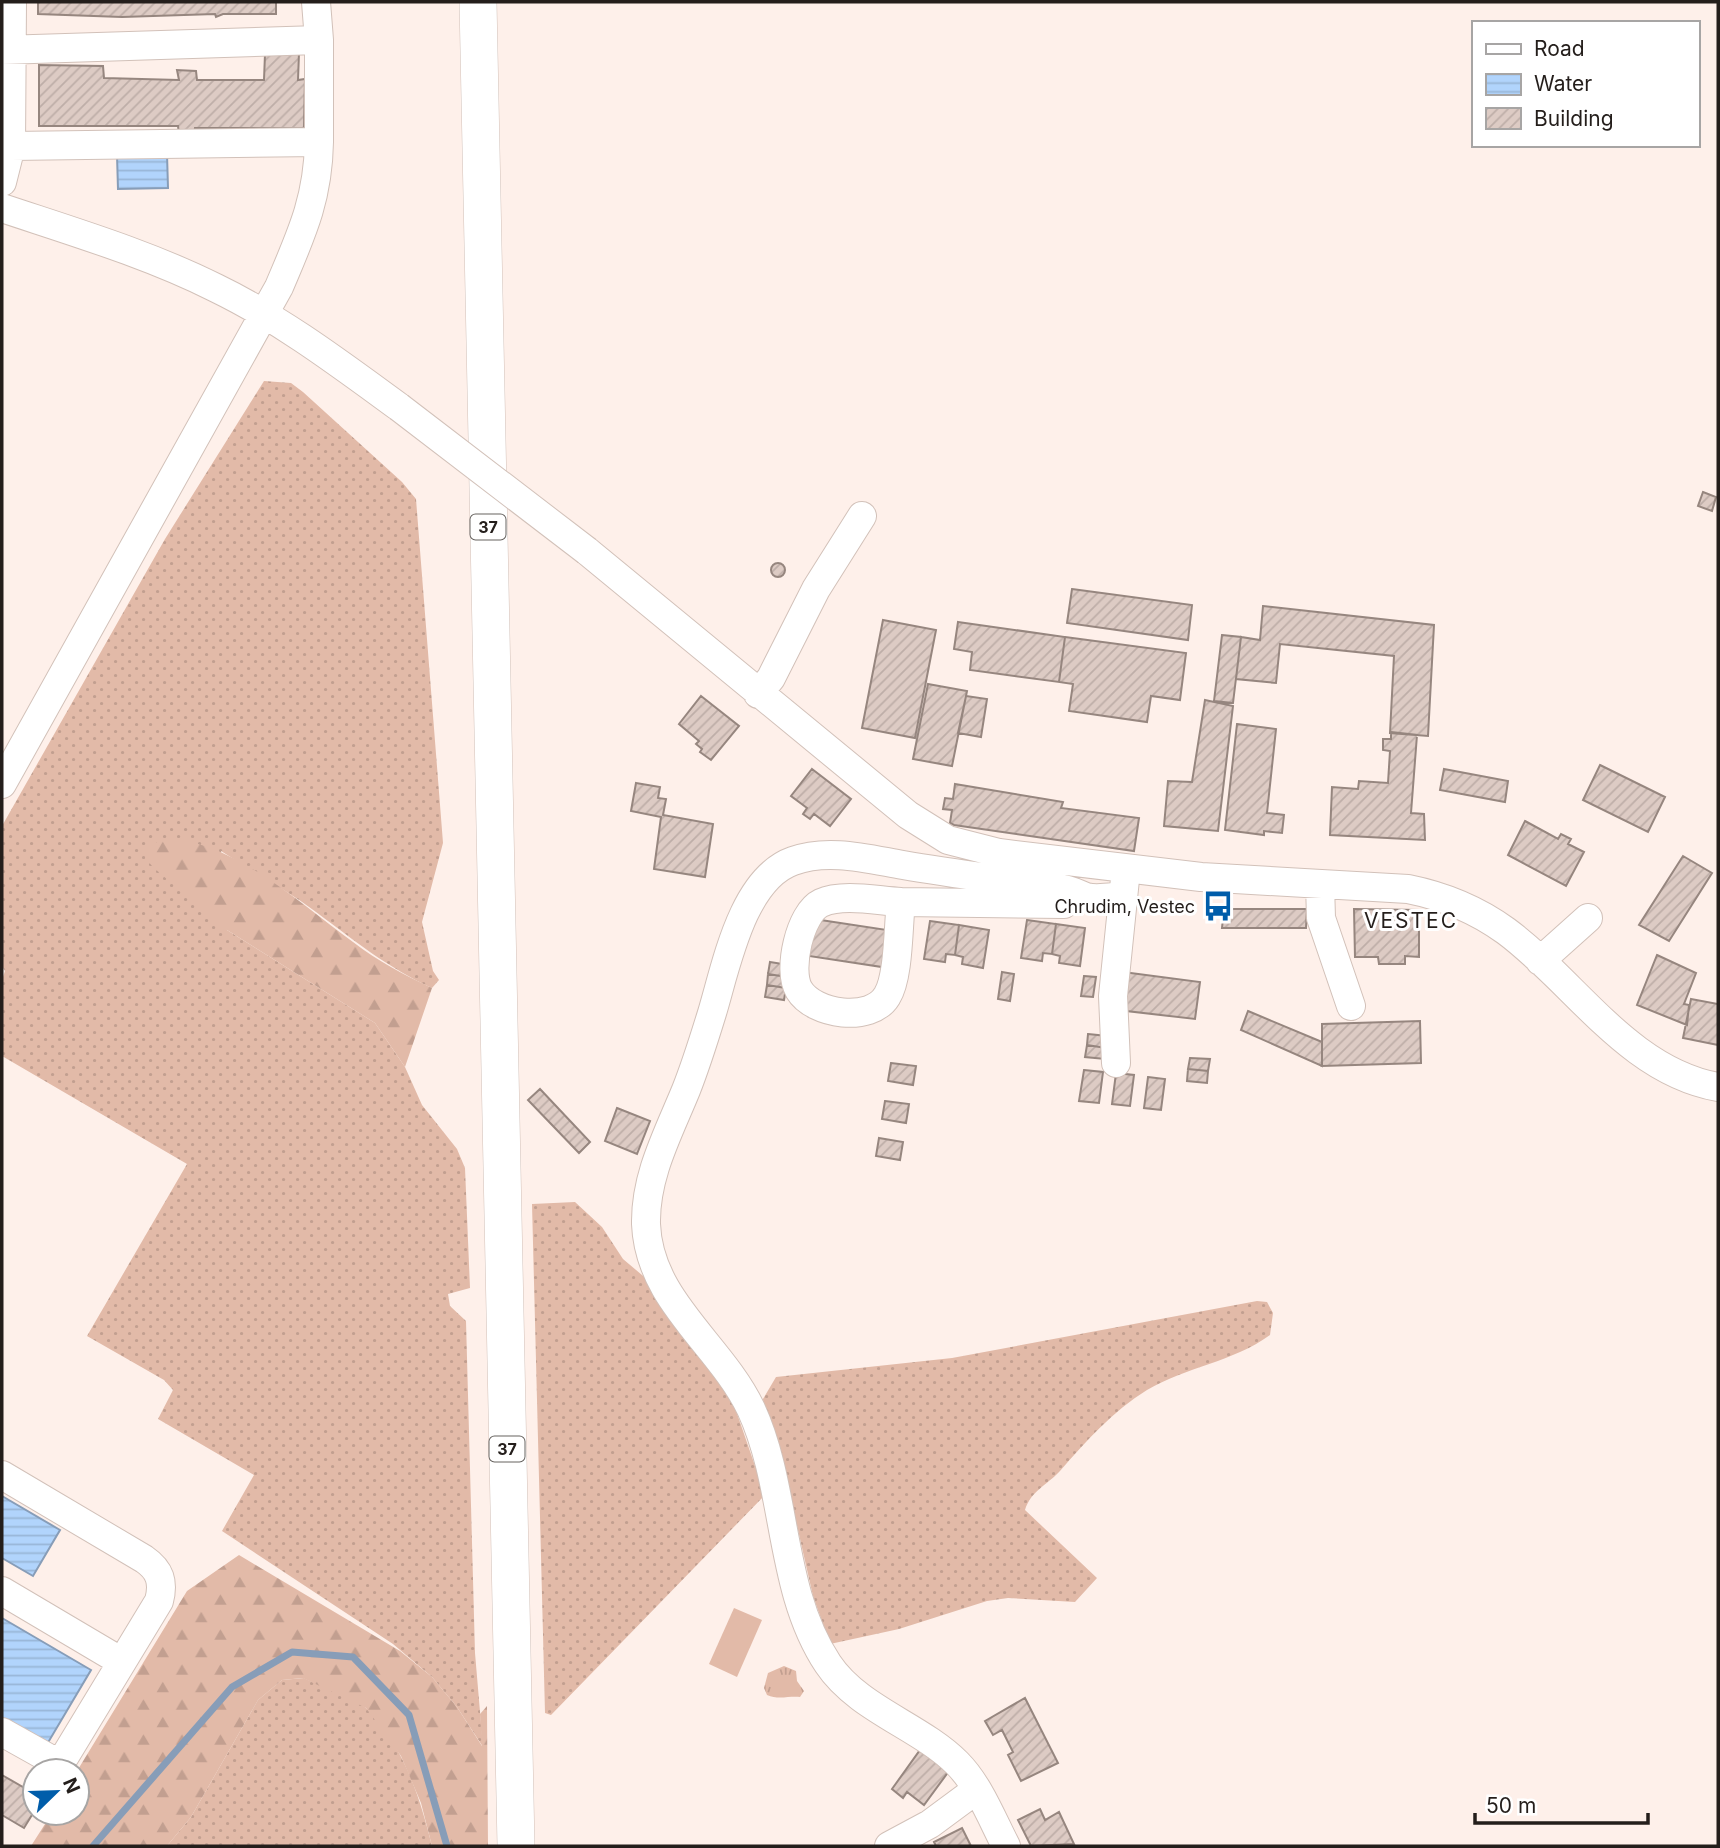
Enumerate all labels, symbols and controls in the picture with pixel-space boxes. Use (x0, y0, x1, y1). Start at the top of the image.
legend (1472, 21, 1699, 147)
text: Road (1534, 36, 1585, 61)
text: Water (1534, 71, 1592, 96)
text: Building (1534, 106, 1614, 131)
road number: 37 (470, 514, 505, 540)
bus stop icon: Chrudim, Vestec (1201, 889, 1235, 923)
place label: Chrudim, Vestec (1054, 896, 1195, 917)
district label: VESTEC (1364, 908, 1458, 933)
road number: 37 (490, 1436, 524, 1462)
north arrow (21, 1757, 91, 1827)
text: N (58, 1774, 85, 1797)
scale bar (1475, 1782, 1648, 1826)
text: 50 m (1486, 1793, 1536, 1818)

